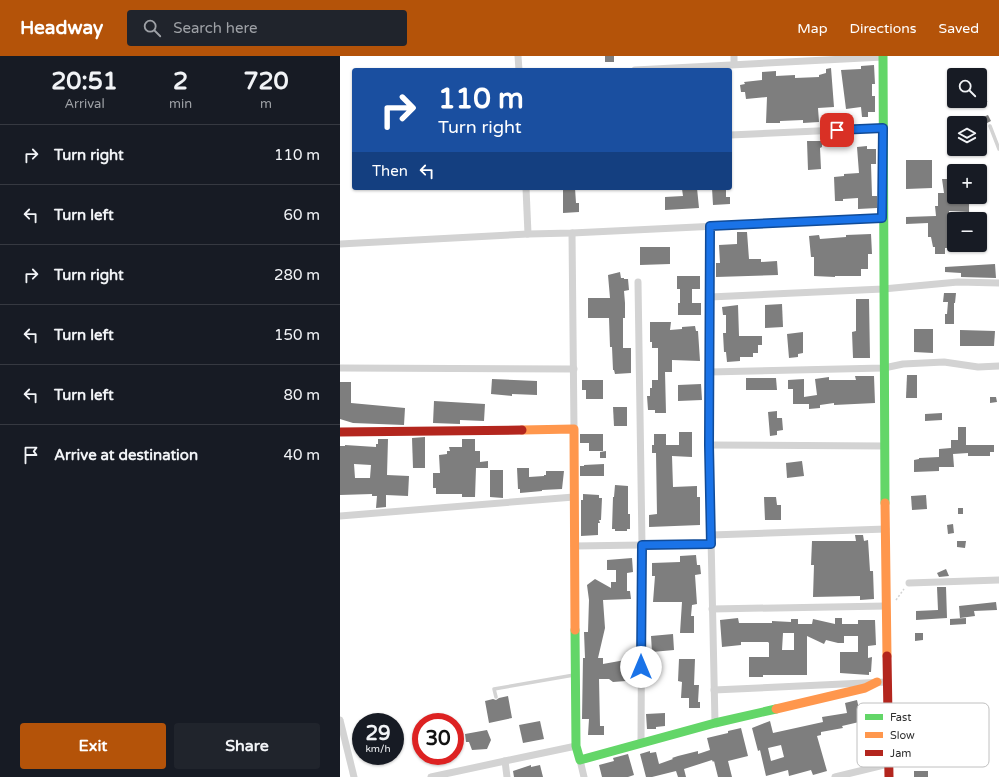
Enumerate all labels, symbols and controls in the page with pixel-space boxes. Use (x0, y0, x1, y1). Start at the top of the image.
search box (127, 10, 407, 46)
text: Headway (20, 17, 103, 39)
icon: search (141, 17, 163, 39)
text: Search here (173, 19, 258, 37)
text: Map (797, 20, 828, 37)
text: Directions (850, 20, 917, 37)
text: Saved (939, 20, 979, 37)
text: 20:51 (51, 67, 118, 96)
text: 2 (173, 67, 188, 96)
text: 720 (243, 67, 289, 96)
map controls (947, 68, 987, 252)
button: search (947, 68, 987, 108)
text: 110 m (438, 82, 524, 116)
icon: right (372, 84, 424, 136)
text: Arrival (64, 96, 105, 112)
text: min (169, 96, 192, 112)
text: m (260, 96, 272, 112)
pin (820, 113, 854, 147)
text: Turn right (438, 116, 522, 138)
button: layers (947, 116, 987, 156)
icon: arrive (826, 119, 848, 141)
icon: right (20, 144, 42, 166)
text: Turn right (54, 146, 124, 164)
text: 110 m (274, 146, 320, 164)
icon: left (416, 160, 438, 182)
text: Then (372, 162, 408, 180)
button: + (947, 164, 987, 204)
icon: left (20, 204, 42, 226)
text: Turn left (54, 206, 114, 224)
text: 60 m (283, 206, 320, 224)
button: − (947, 212, 987, 252)
icon: right (20, 264, 42, 286)
text: Turn right (54, 266, 124, 284)
text: 280 m (274, 266, 320, 284)
icon: left (20, 324, 42, 346)
text: Turn left (54, 326, 114, 344)
text: 150 m (274, 326, 320, 344)
icon: left (20, 384, 42, 406)
text: Turn left (54, 386, 114, 404)
text: 80 m (283, 386, 320, 404)
icon: arrive (20, 444, 42, 466)
text: Arrive at destination (54, 446, 198, 464)
text: 40 m (283, 446, 320, 464)
position arrow (620, 646, 662, 688)
legend (857, 703, 989, 767)
text: Fast (890, 711, 911, 724)
speed limit sign: 30 (412, 713, 464, 765)
text: 29 (365, 722, 391, 746)
button: Exit (20, 723, 166, 769)
button: Share (174, 723, 320, 769)
text: Slow (890, 729, 915, 742)
text: km/h (365, 743, 391, 755)
text: Jam (890, 747, 911, 760)

